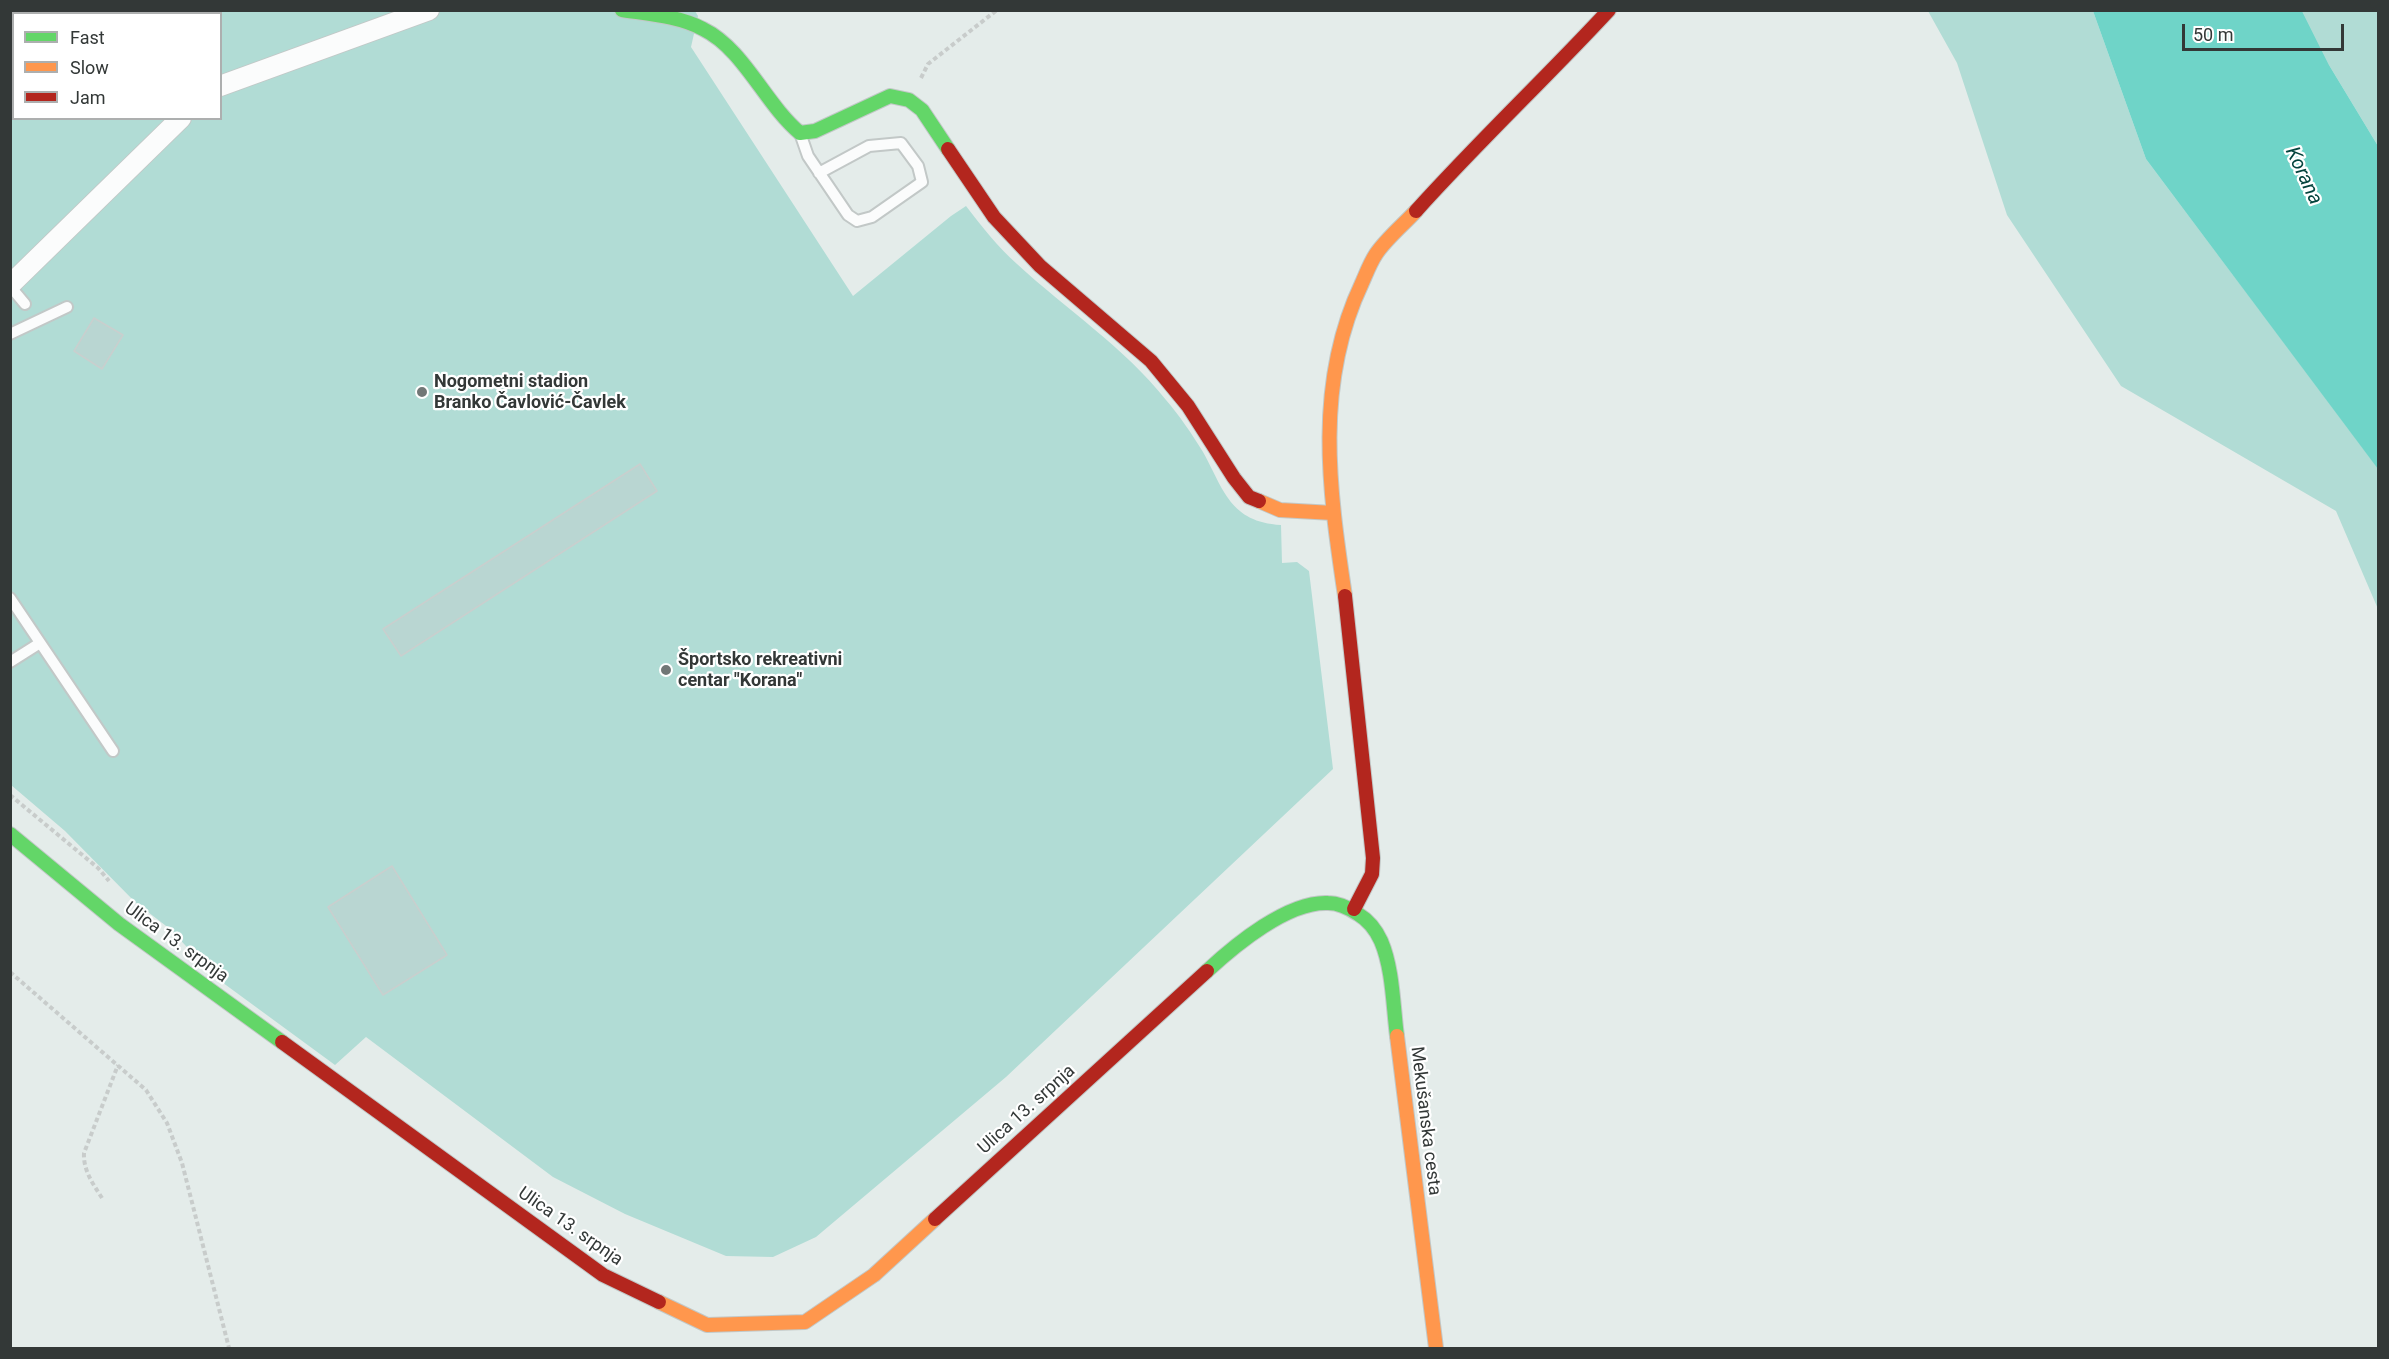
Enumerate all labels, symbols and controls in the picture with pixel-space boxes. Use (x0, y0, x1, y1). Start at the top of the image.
legend (12, 12, 222, 120)
scale bar (2185, 12, 2347, 50)
text: 50 m (2193, 24, 2233, 45)
text: Fast (70, 27, 105, 48)
text: Slow (70, 57, 109, 78)
text: Jam (70, 87, 106, 108)
water label: Korana (2279, 143, 2327, 209)
place label: Nogometni stadion Branko Čavlović-Čavlek (434, 371, 626, 413)
marker: Nogometni stadion Branko Čavlović-Čavlek (415, 385, 429, 399)
place label: Športsko rekreativni centar "Korana" (678, 649, 842, 692)
marker: Športsko rekreativni centar "Korana" (659, 663, 673, 677)
street label: Ulica 13. srpnja (120, 898, 232, 988)
street label: Mekušanska cesta (1405, 1045, 1445, 1197)
street label: Ulica 13. srpnja (974, 1061, 1080, 1159)
street label: Ulica 13. srpnja (513, 1183, 627, 1271)

